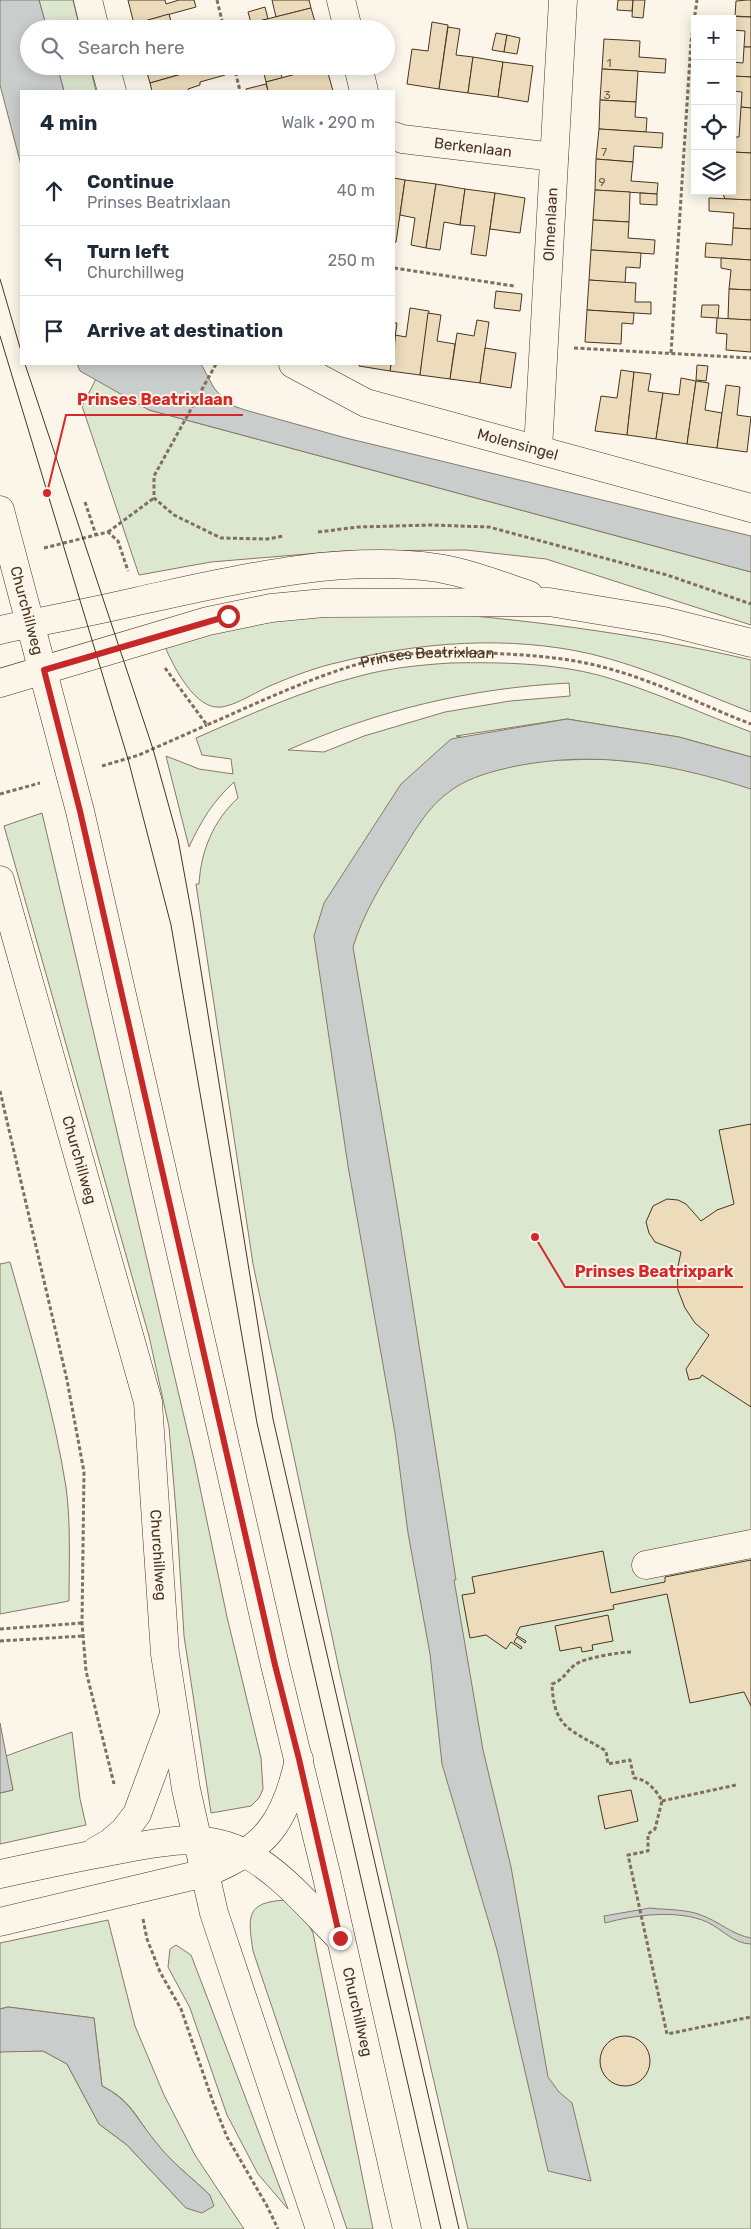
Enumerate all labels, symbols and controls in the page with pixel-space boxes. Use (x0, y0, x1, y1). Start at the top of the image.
map controls (691, 15, 736, 195)
button: + (691, 15, 736, 60)
search box (20, 20, 395, 75)
icon: search (38, 34, 66, 62)
text: Search here (78, 36, 185, 59)
house number: 1 (606, 56, 612, 70)
button: − (691, 60, 736, 105)
house number: 3 (603, 88, 611, 102)
button: locate (691, 105, 736, 150)
text: 4 min (40, 110, 98, 135)
text: Walk · 290 m (281, 113, 375, 132)
street label: Berkenlaan (433, 134, 513, 161)
house number: 7 (601, 145, 607, 159)
button: layers (691, 150, 736, 195)
text: Continue (87, 170, 174, 193)
house number: 9 (598, 175, 606, 189)
icon: ahead (40, 177, 68, 205)
text: 40 m (337, 181, 375, 200)
street label: Olmenlaan (539, 187, 562, 262)
text: Prinses Beatrixlaan (87, 193, 231, 212)
text: Turn left (87, 240, 169, 263)
icon: left (40, 247, 68, 275)
text: 250 m (328, 251, 375, 270)
text: Churchillweg (87, 263, 184, 282)
icon: arrive (40, 317, 68, 345)
text: Arrive at destination (87, 319, 283, 342)
callout: Prinses Beatrixlaan (66, 384, 243, 415)
text: Prinses Beatrixlaan (77, 390, 233, 409)
street label: Molensingel (475, 425, 560, 464)
street label: Churchillweg (6, 564, 47, 657)
route start (217, 605, 240, 628)
street label: Prinses Beatrixlaan (358, 643, 495, 672)
street label: Churchillweg (58, 1114, 100, 1206)
callout: Prinses Beatrixpark (565, 1256, 743, 1287)
text: Prinses Beatrixpark (575, 1262, 734, 1281)
street label: Churchillweg (146, 1509, 170, 1601)
route end (329, 1927, 352, 1950)
street label: Churchillweg (339, 1965, 376, 2058)

